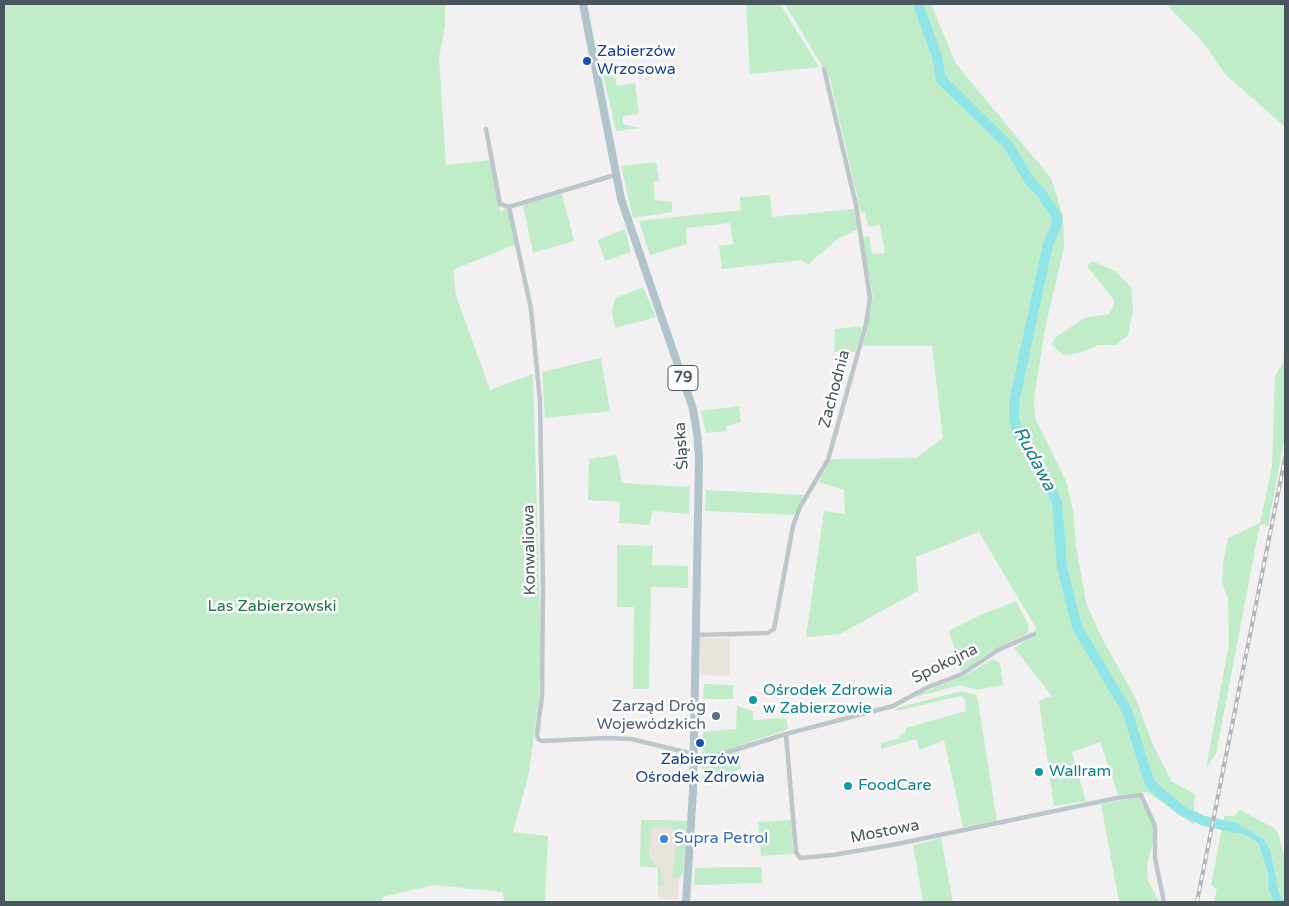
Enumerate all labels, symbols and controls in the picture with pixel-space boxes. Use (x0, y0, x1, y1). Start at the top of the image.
place label: Zabierzów Wrzosowa (597, 42, 676, 80)
marker: Zabierzów Wrzosowa (581, 55, 593, 67)
street label: Zachodnia (815, 348, 855, 430)
road number: 79 (668, 366, 698, 390)
street label: Śląska (671, 421, 693, 471)
water label: Rudawa (1008, 423, 1060, 495)
street label: Konwaliowa (520, 504, 540, 596)
park label: Las Zabierzowski (207, 597, 337, 617)
street label: Spokojna (909, 640, 981, 688)
place label: Ośrodek Zdrowia w Zabierzowie (763, 681, 893, 719)
marker: Ośrodek Zdrowia w Zabierzowie (747, 694, 759, 706)
place label: Zarząd Dróg Wojewódzkich (596, 697, 706, 735)
marker: Zarząd Dróg Wojewódzkich (710, 710, 722, 722)
marker: Zabierzów Ośrodek Zdrowia (694, 737, 706, 749)
place label: Zabierzów Ośrodek Zdrowia (635, 750, 765, 788)
place label: Wallram (1049, 762, 1111, 782)
marker: Wallram (1033, 766, 1045, 778)
place label: FoodCare (858, 776, 932, 796)
marker: FoodCare (842, 780, 854, 792)
street label: Mostowa (849, 816, 921, 848)
place label: Supra Petrol (674, 829, 768, 849)
marker: Supra Petrol (658, 833, 670, 845)

